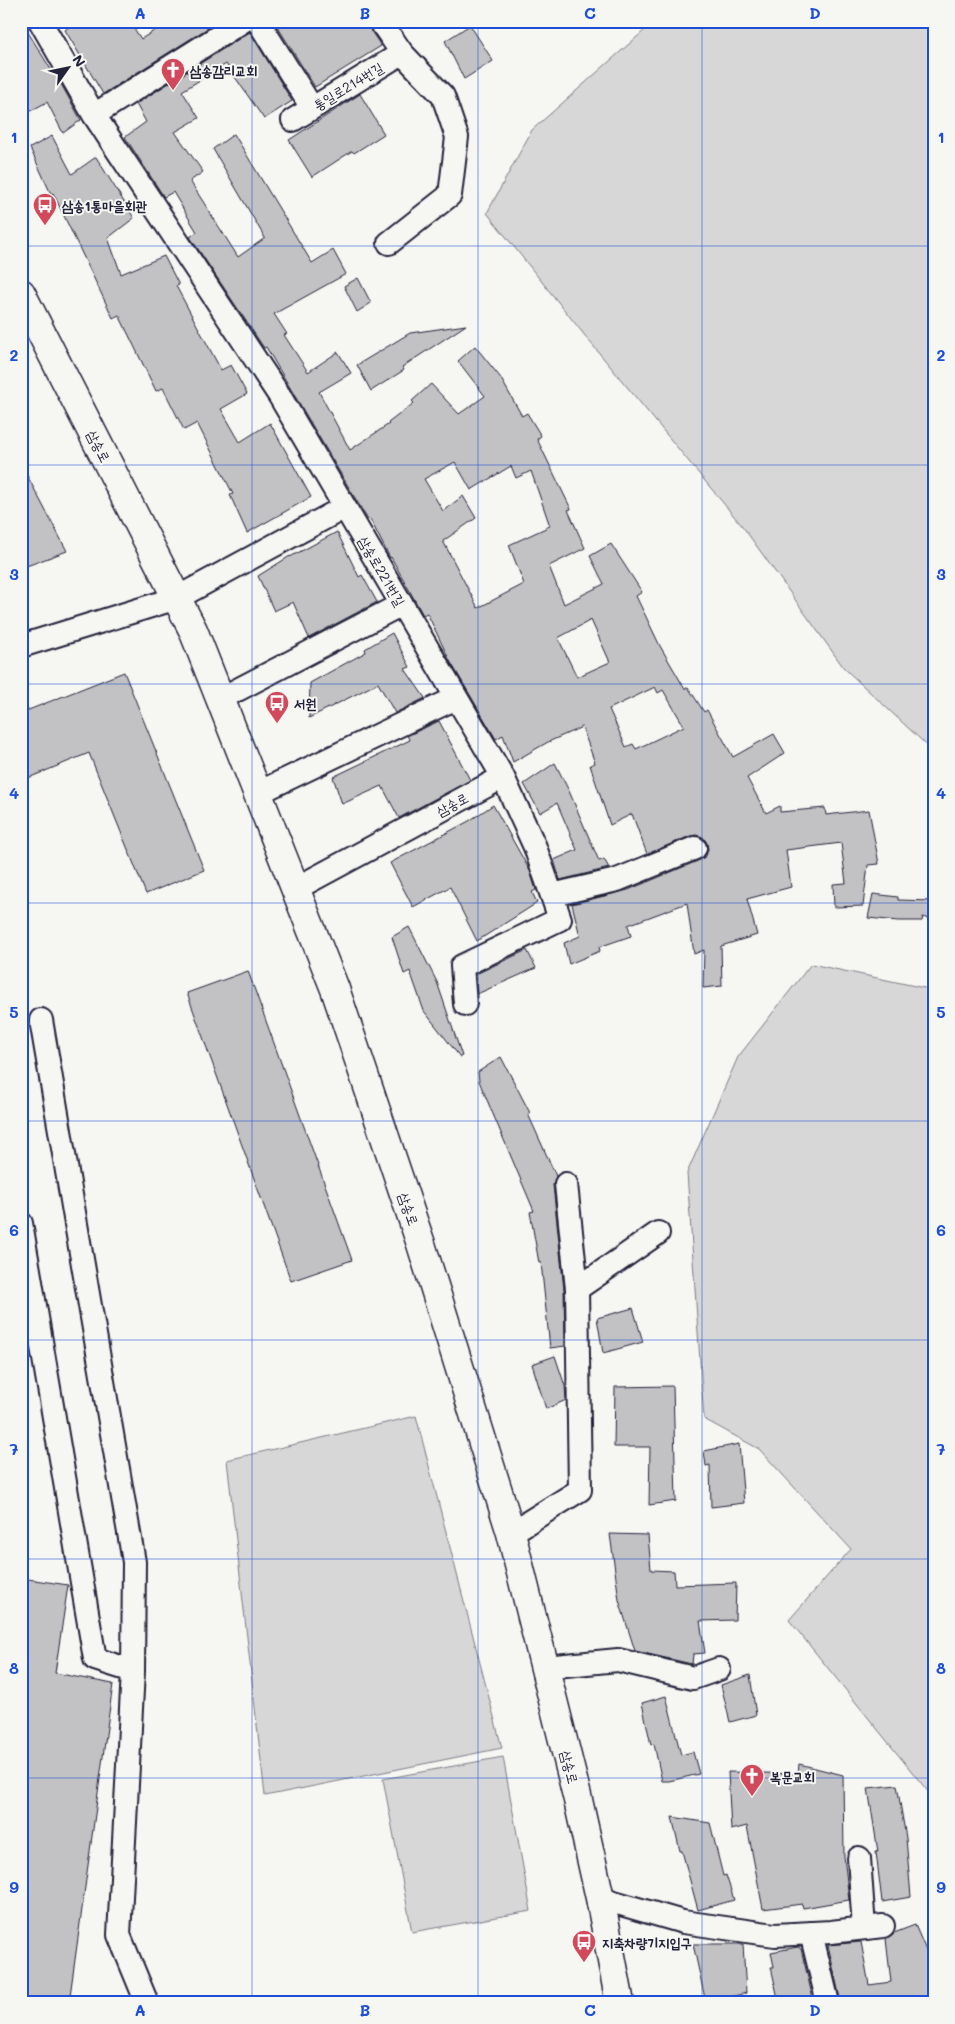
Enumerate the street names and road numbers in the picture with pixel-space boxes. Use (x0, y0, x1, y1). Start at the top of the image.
street label: 통일로214번길 (309, 57, 387, 114)
street label: 삼송로 (83, 427, 115, 465)
street label: 삼송로221번길 (354, 532, 410, 610)
street label: 삼송로 (433, 788, 471, 820)
street label: 삼송로 (395, 1190, 423, 1228)
street label: 삼송로 (557, 1748, 583, 1786)

